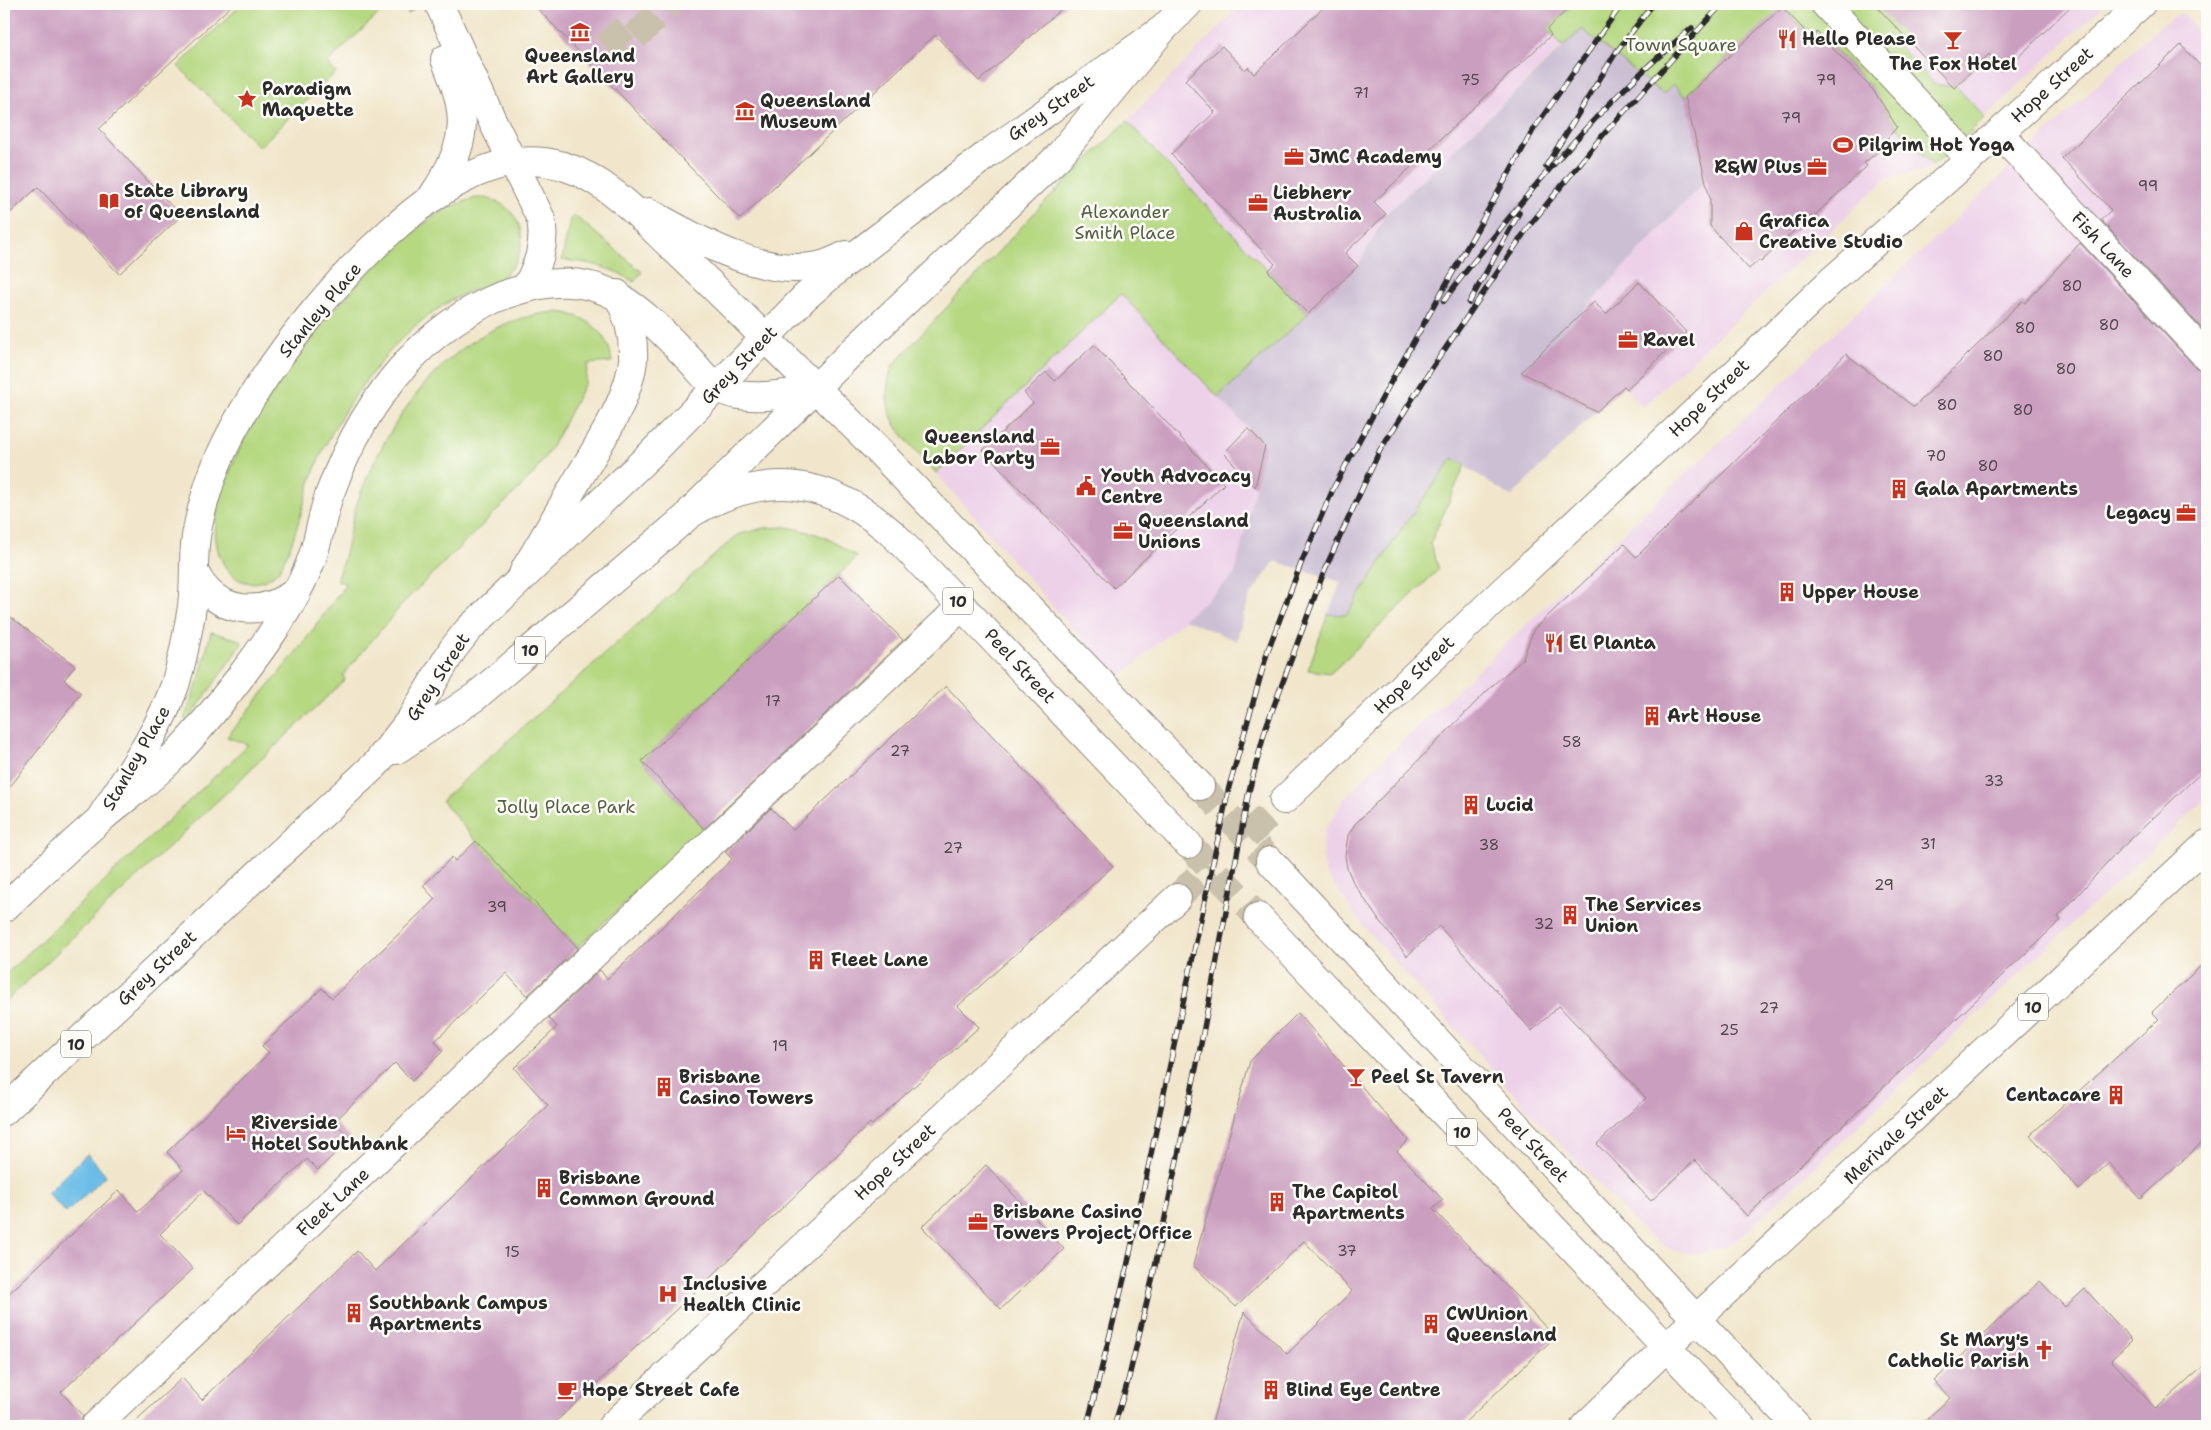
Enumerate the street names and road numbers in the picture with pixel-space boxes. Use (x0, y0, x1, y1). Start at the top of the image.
street label: Hope Street (2006, 41, 2099, 128)
street label: Grey Street (1003, 69, 1099, 147)
street label: Fish Lane (2066, 207, 2140, 283)
street label: Stanley Place (273, 257, 367, 363)
street label: Grey Street (695, 320, 783, 409)
street label: Hope Street (1664, 353, 1755, 443)
road number: 10 (943, 588, 973, 614)
street label: Peel Street (979, 623, 1061, 709)
street label: Grey Street (401, 628, 476, 726)
street label: Hope Street (1369, 630, 1460, 720)
road number: 10 (515, 636, 545, 664)
street label: Stanley Place (96, 701, 176, 815)
street label: Grey Street (112, 925, 202, 1011)
road number: 10 (2018, 994, 2048, 1020)
road number: 10 (61, 1030, 91, 1058)
street label: Merivale Street (1839, 1080, 1954, 1190)
street label: Peel Street (1492, 1102, 1574, 1188)
street label: Hope Street (849, 1118, 941, 1206)
road number: 10 (1447, 1118, 1477, 1146)
street label: Fleet Lane (292, 1162, 374, 1242)

